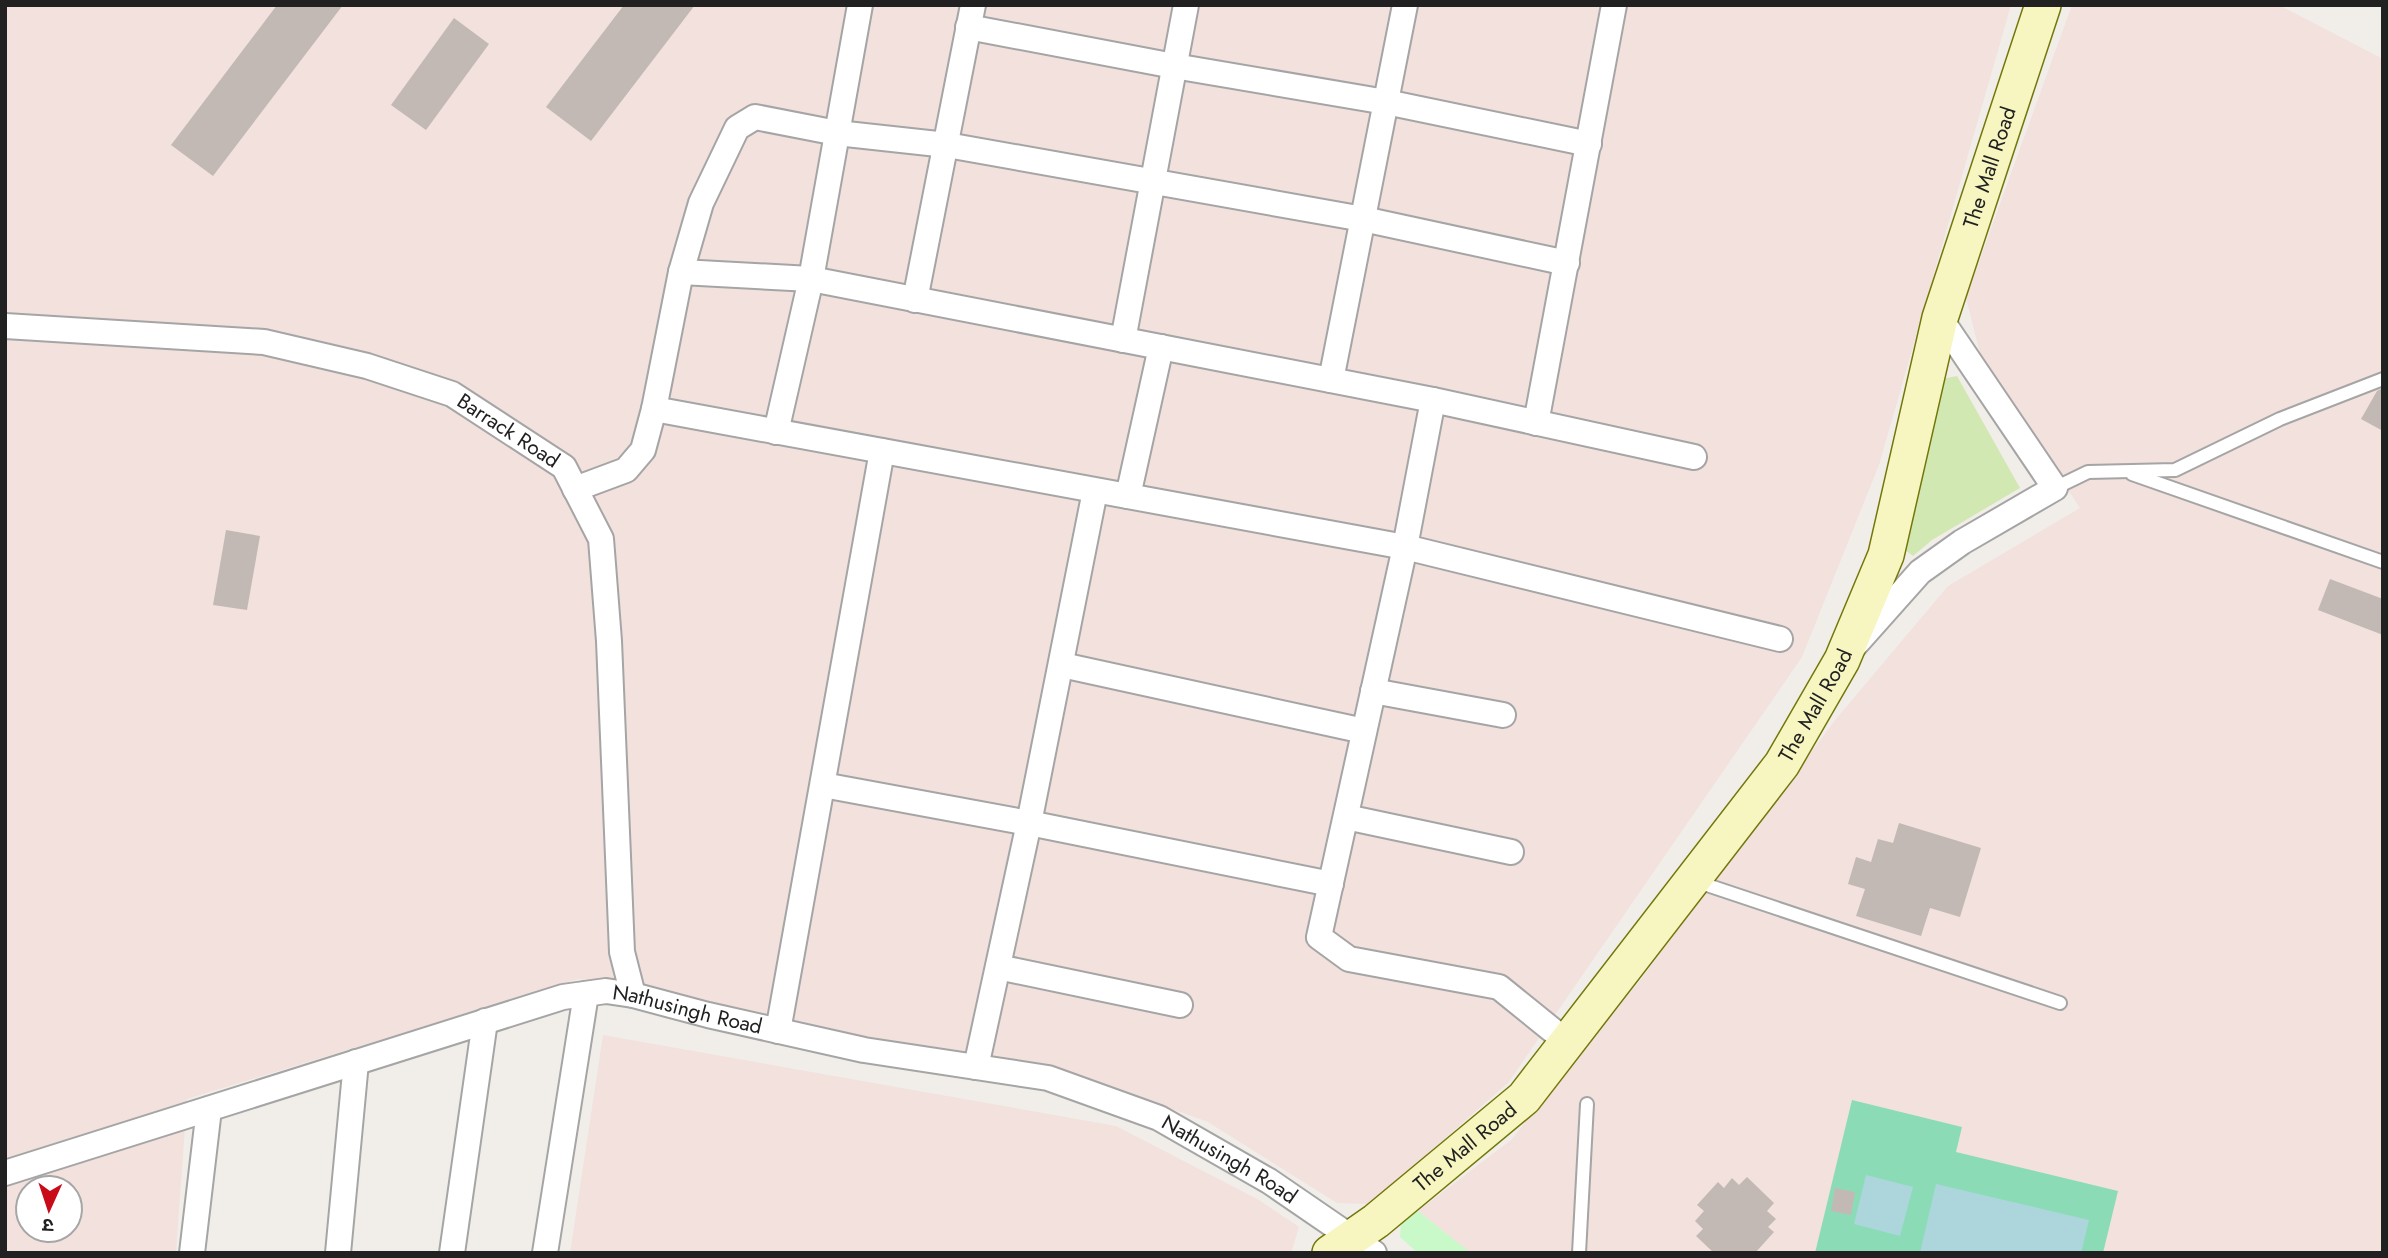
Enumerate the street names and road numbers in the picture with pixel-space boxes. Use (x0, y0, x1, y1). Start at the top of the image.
street label: The Mall Road (1956, 103, 2024, 232)
street label: Barrack Road (451, 386, 566, 475)
street label: The Mall Road (1771, 644, 1860, 768)
street label: Nathusingh Road (611, 977, 765, 1042)
street label: The Mall Road (1407, 1095, 1523, 1199)
street label: Nathusingh Road (1156, 1107, 1303, 1211)

